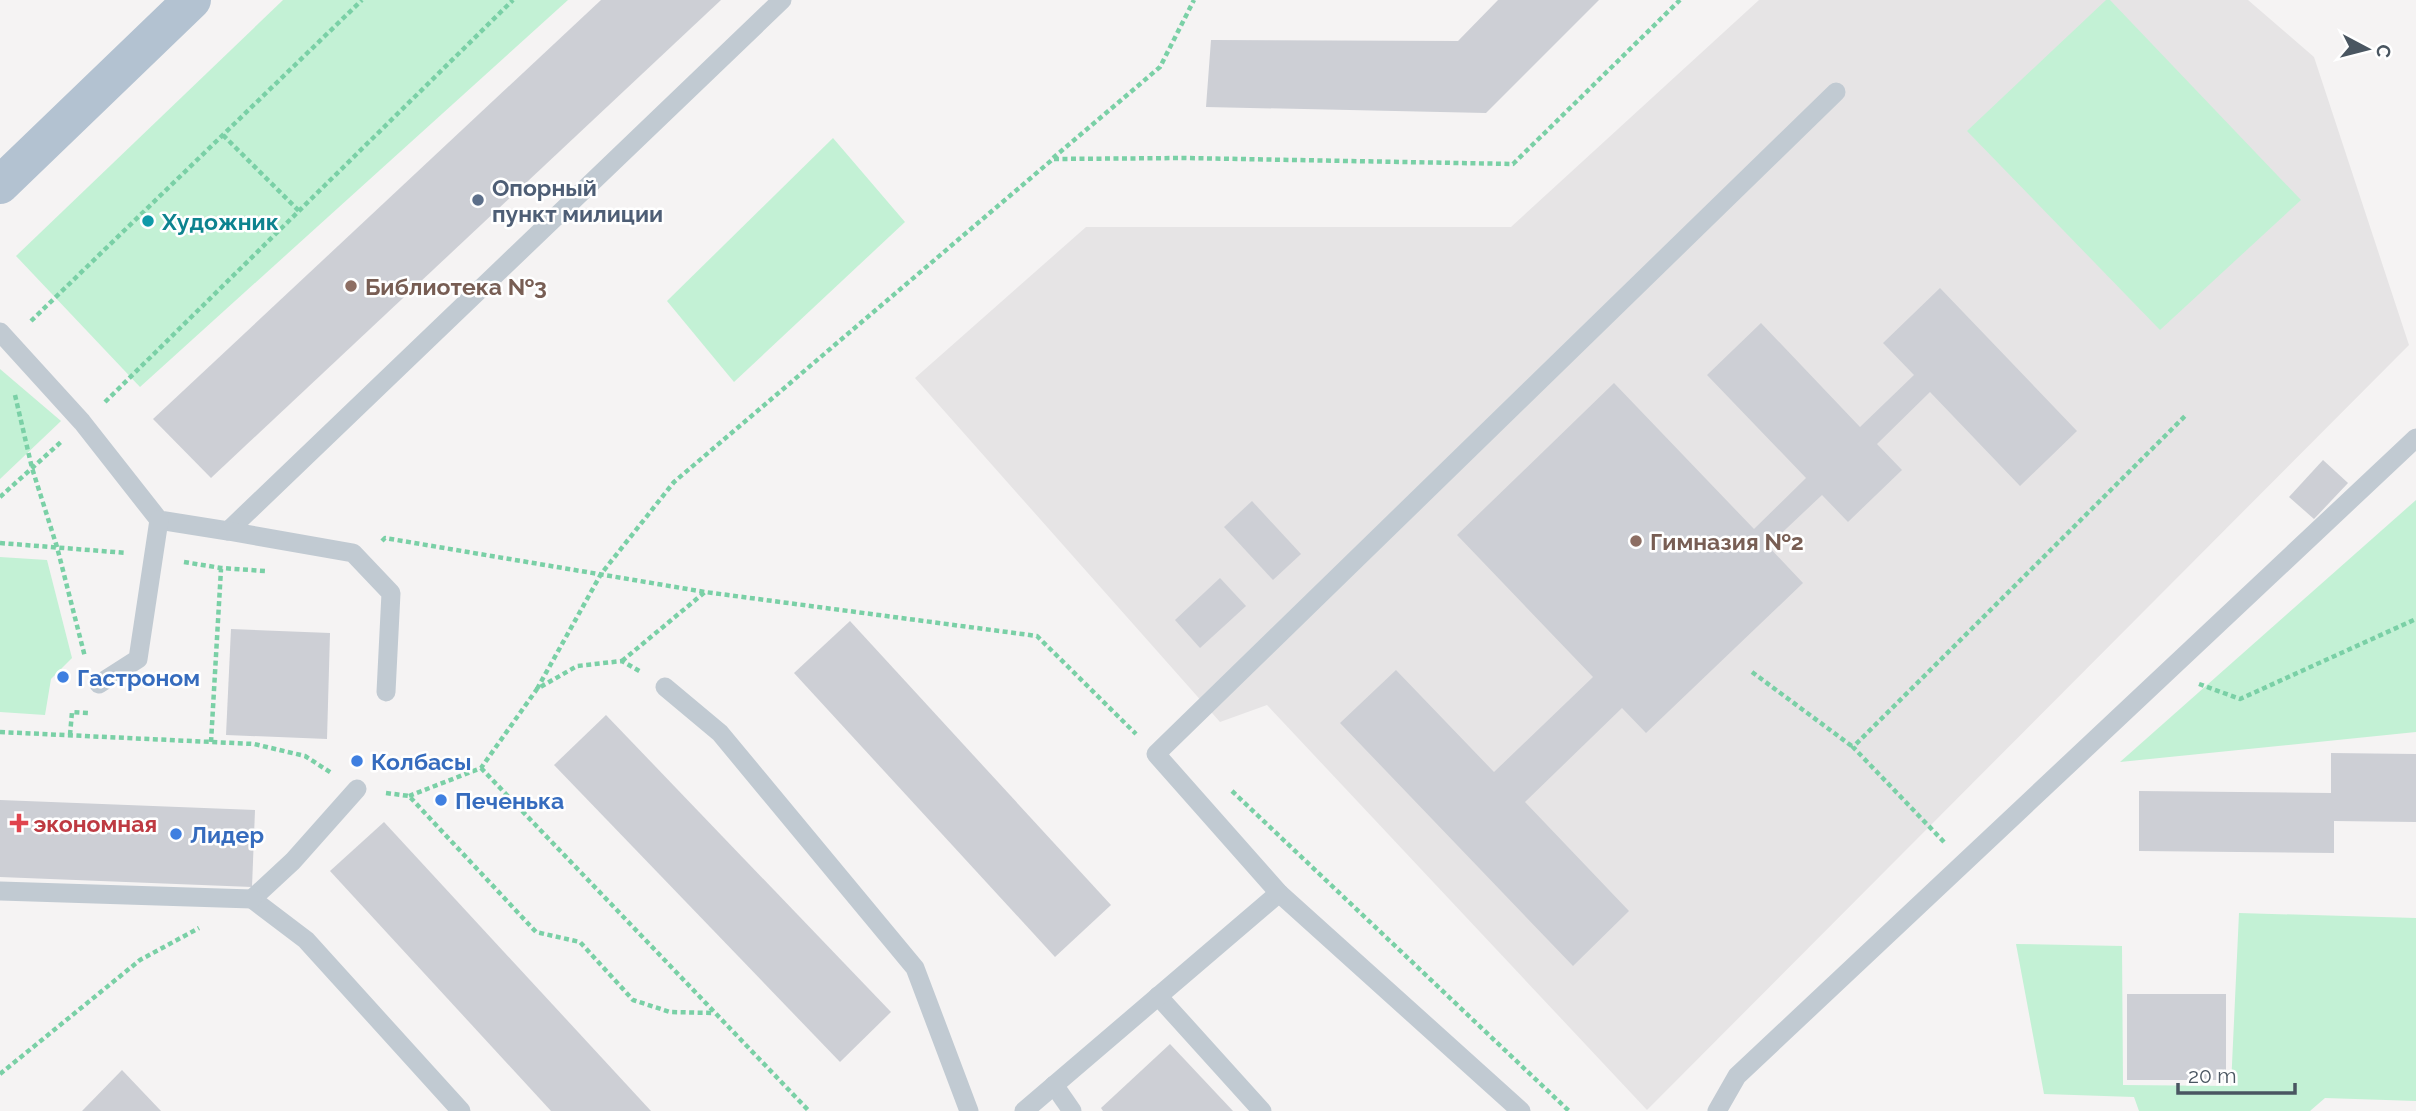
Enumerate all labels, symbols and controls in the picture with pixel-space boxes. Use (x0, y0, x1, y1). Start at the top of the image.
north arrow (2332, 14, 2402, 84)
text: С (2372, 43, 2396, 59)
place label: Опорный пункт милиции (492, 174, 663, 227)
marker: Опорный пункт милиции (470, 192, 486, 208)
place label: Художник (161, 208, 279, 235)
marker: Художник (140, 213, 156, 229)
place label: Библиотека №3 (365, 273, 547, 300)
marker: Библиотека №3 (343, 278, 359, 294)
place label: Гимназия №2 (1650, 528, 1804, 555)
marker: Гимназия №2 (1628, 533, 1644, 549)
place label: Гастроном (77, 664, 200, 691)
marker: Гастроном (55, 669, 71, 685)
place label: Колбасы (371, 748, 472, 775)
marker: Колбасы (349, 753, 365, 769)
place label: Печенька (455, 787, 564, 814)
marker: Печенька (433, 792, 449, 808)
place label: экономная (33, 810, 157, 837)
marker: экономная (11, 815, 27, 831)
place label: Лидер (190, 821, 264, 848)
marker: Лидер (168, 826, 184, 842)
scale bar (2178, 1052, 2295, 1096)
text: 20 m (2188, 1063, 2236, 1088)

